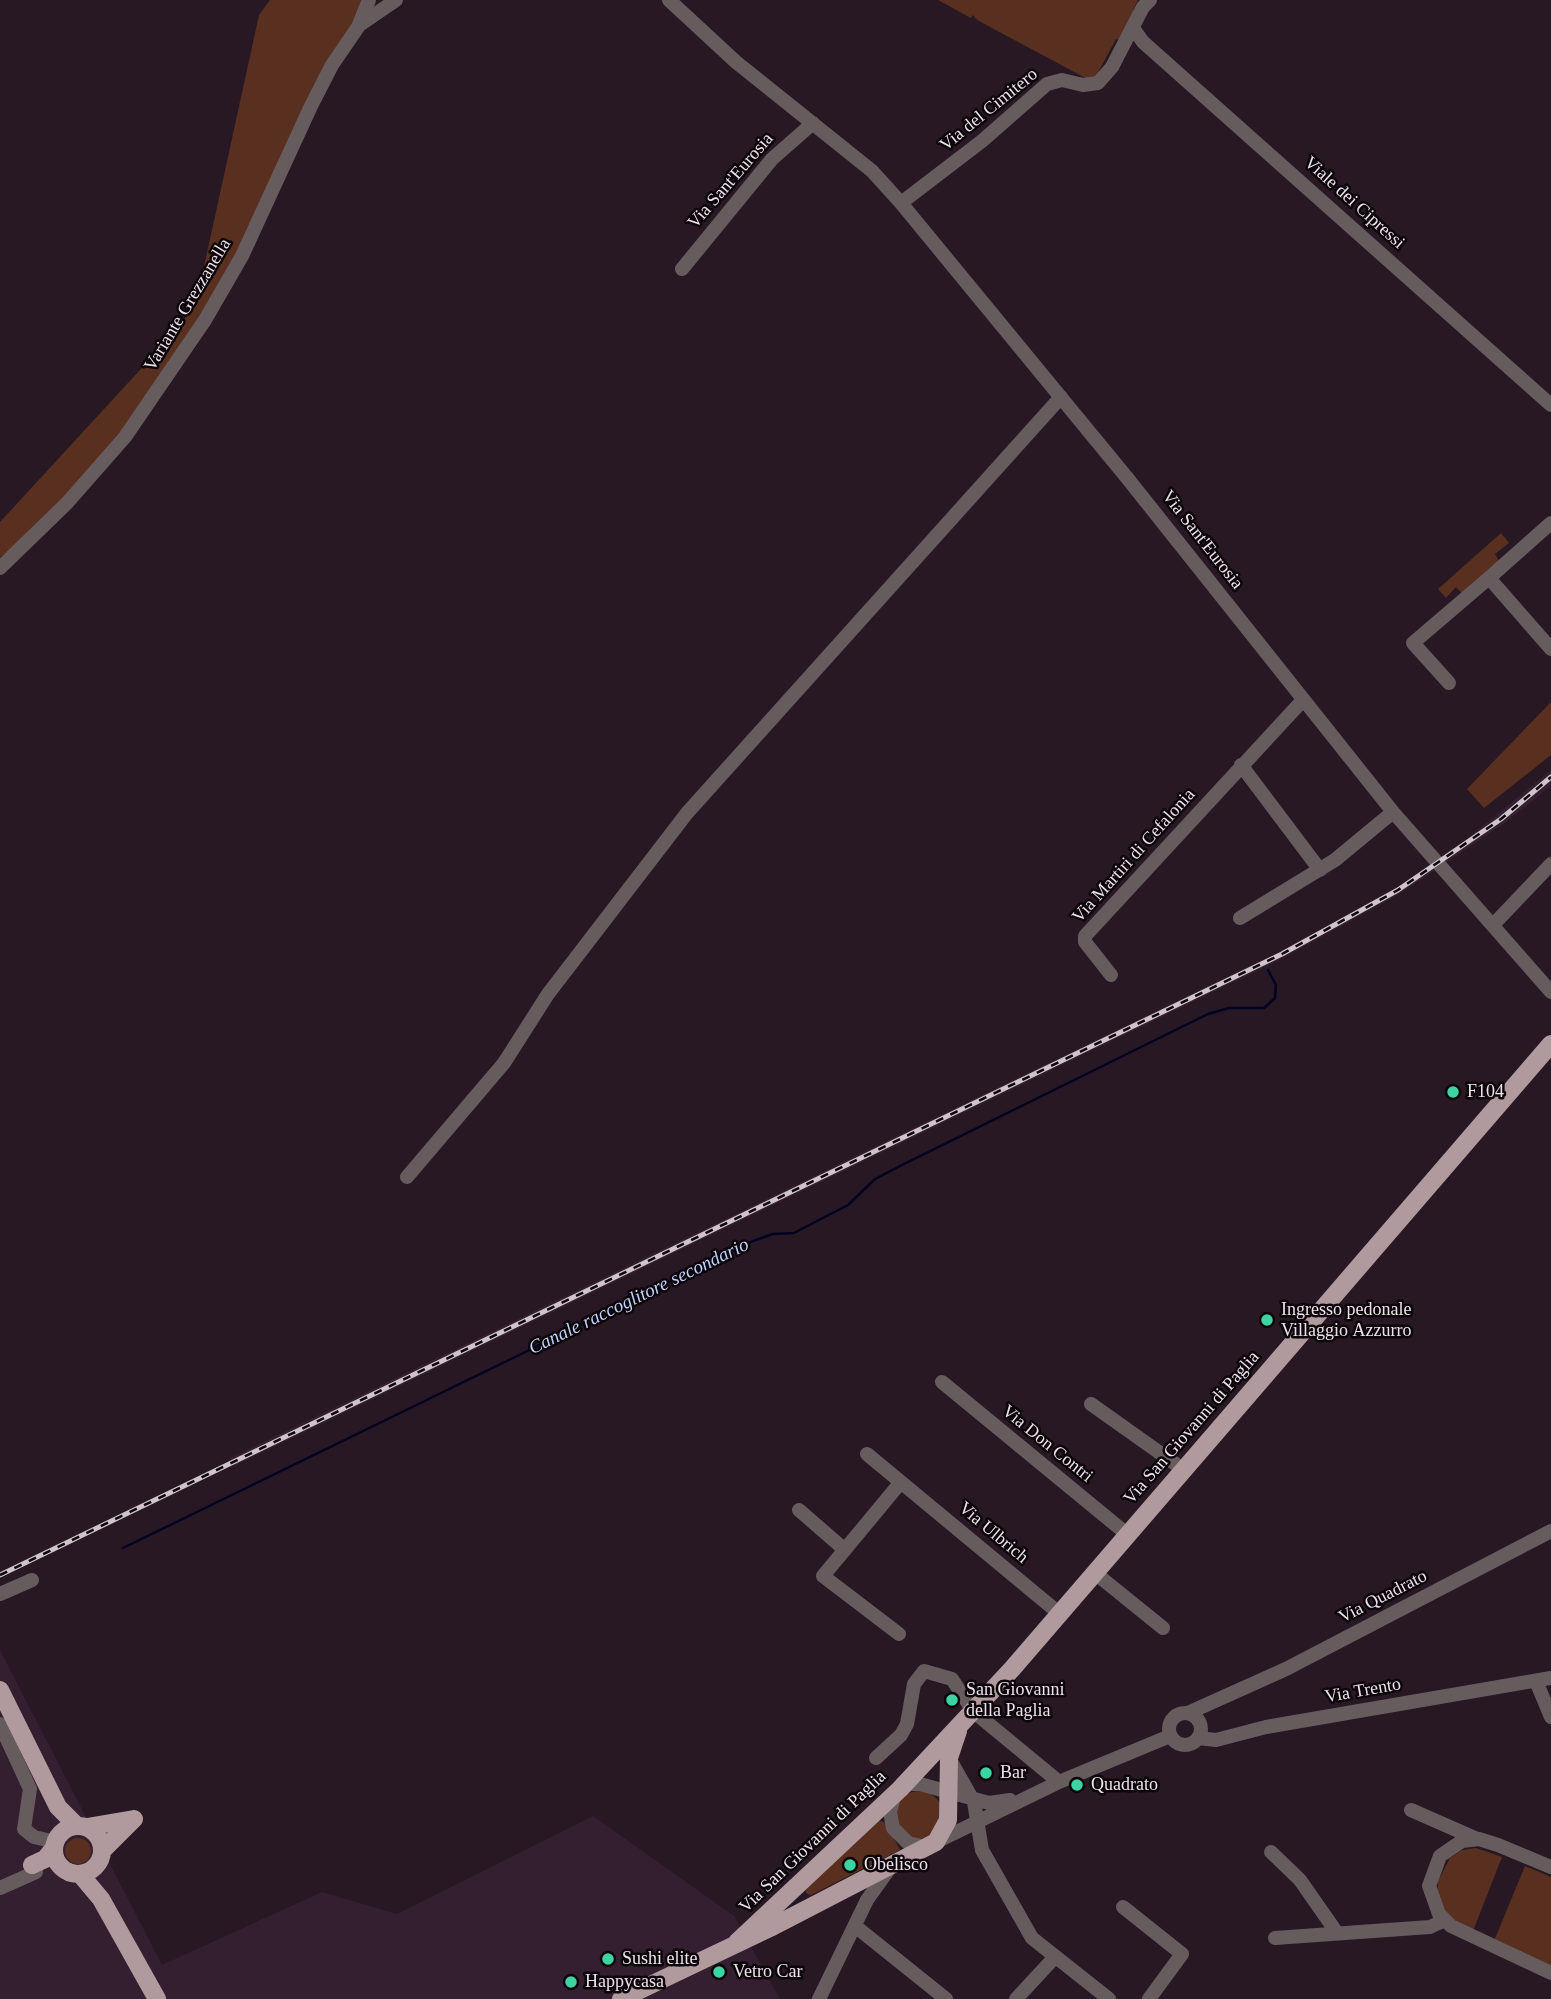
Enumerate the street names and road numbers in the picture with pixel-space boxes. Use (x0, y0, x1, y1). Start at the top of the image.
street label: Via del Cimitero (936, 64, 1042, 156)
street label: Via Sant'Eurosia (684, 129, 778, 233)
street label: Viale dei Cipressi (1299, 152, 1409, 254)
street label: Variante Grezzanella (140, 235, 236, 375)
street label: Via Sant'Eurosia (1157, 486, 1247, 594)
street label: Via Martiri di Cefalonia (1068, 784, 1200, 928)
street label: Via San Giovanni di Paglia (1120, 1347, 1264, 1509)
street label: Via Don Contri (997, 1401, 1097, 1487)
street label: Via Ulbrich (954, 1498, 1032, 1568)
street label: Via Quadrato (1335, 1565, 1431, 1629)
street label: Via Trento (1323, 1674, 1403, 1708)
street label: Via San Giovanni di Paglia (735, 1766, 891, 1918)

